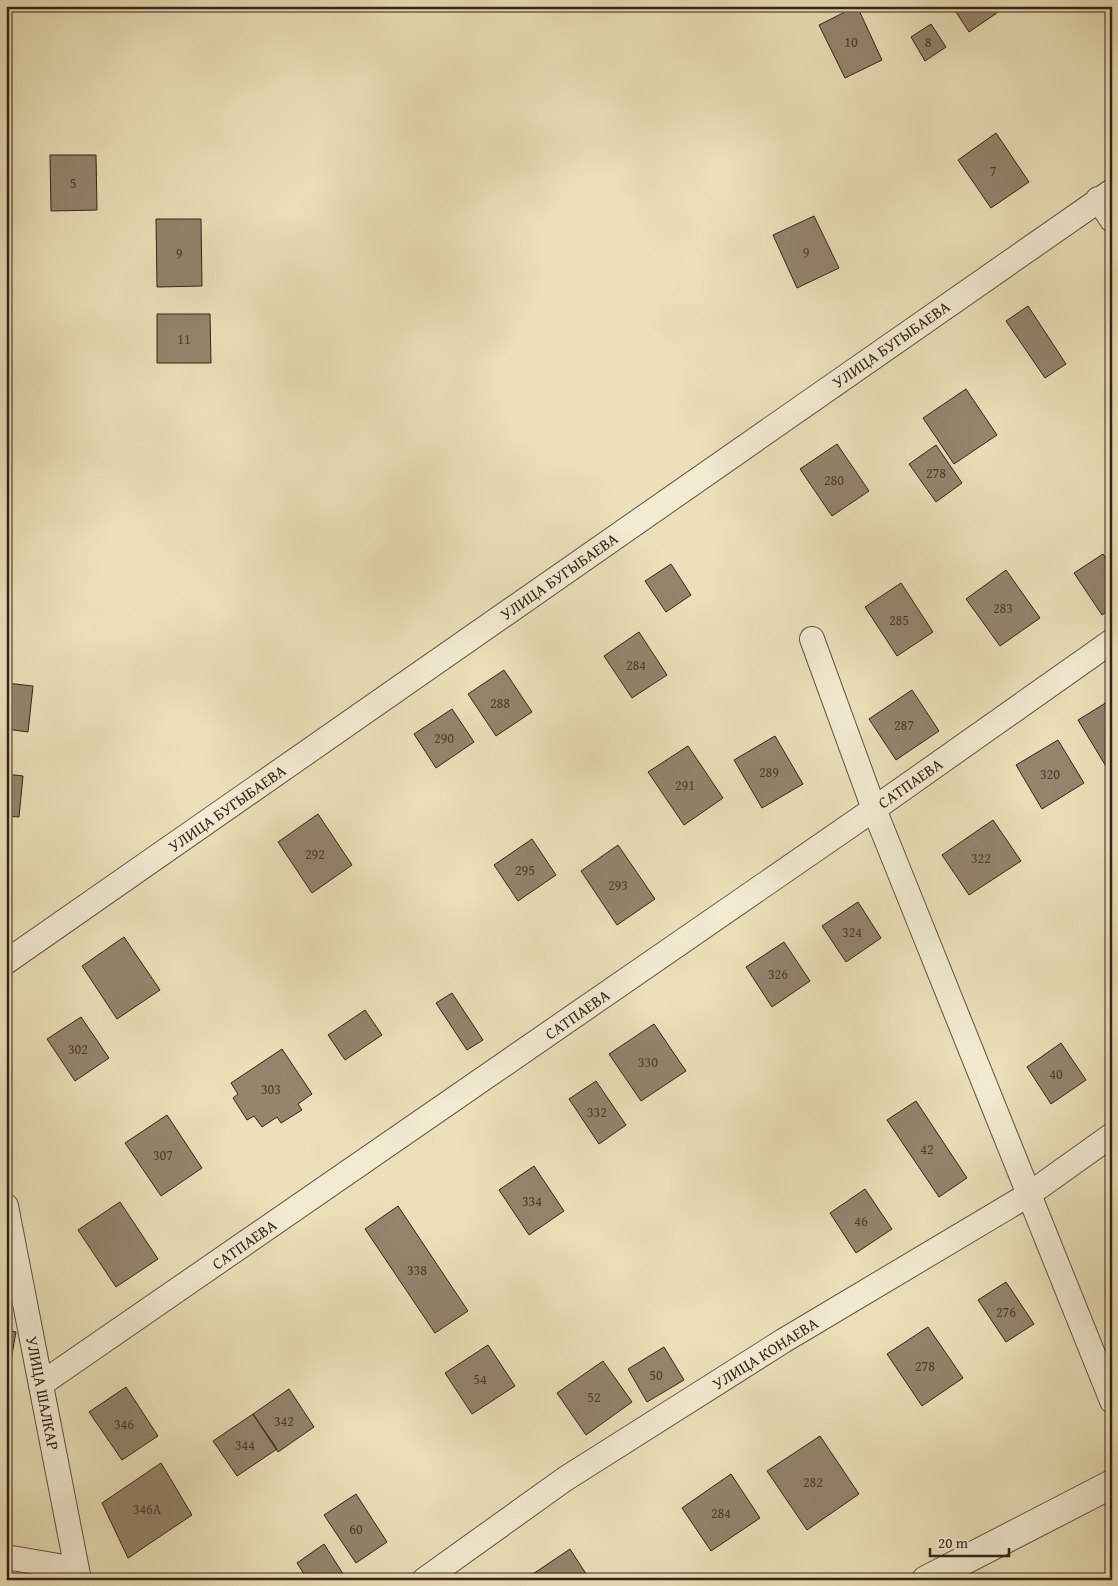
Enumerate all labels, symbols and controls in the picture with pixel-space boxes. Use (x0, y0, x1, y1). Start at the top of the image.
house number: 10 (844, 32, 858, 52)
house number: 8 (925, 32, 932, 52)
house number: 7 (990, 161, 997, 181)
house number: 5 (70, 173, 76, 193)
house number: 9 (803, 242, 810, 262)
house number: 9 (176, 243, 183, 263)
street label: УЛИЦА БУГЫБАЕВА (827, 294, 955, 394)
house number: 11 (177, 329, 191, 349)
house number: 278 (926, 463, 946, 483)
house number: 280 (824, 470, 844, 490)
street label: УЛИЦА БУГЫБАЕВА (495, 526, 623, 626)
house number: 283 (993, 598, 1013, 618)
house number: 285 (889, 610, 909, 630)
house number: 284 (626, 655, 646, 675)
house number: 288 (490, 693, 510, 713)
house number: 287 (894, 715, 914, 735)
house number: 290 (434, 728, 454, 748)
street label: САТПАЕВА (873, 752, 948, 814)
street label: УЛИЦА БУГЫБАЕВА (163, 758, 291, 858)
house number: 289 (759, 762, 779, 782)
house number: 320 (1040, 764, 1060, 784)
house number: 291 (675, 775, 695, 795)
house number: 292 (305, 844, 325, 864)
house number: 322 (971, 848, 991, 868)
house number: 295 (515, 860, 535, 880)
house number: 293 (608, 875, 628, 895)
house number: 324 (842, 922, 862, 942)
house number: 326 (768, 964, 788, 984)
street label: САТПАЕВА (540, 983, 615, 1045)
house number: 302 (68, 1039, 88, 1059)
house number: 330 (638, 1052, 658, 1072)
house number: 40 (1049, 1064, 1063, 1084)
house number: 303 (261, 1079, 281, 1099)
house number: 332 (587, 1102, 607, 1122)
house number: 42 (920, 1139, 934, 1159)
house number: 307 (153, 1145, 173, 1165)
house number: 334 (522, 1191, 542, 1211)
house number: 46 (854, 1211, 868, 1231)
street label: САТПАЕВА (207, 1213, 282, 1275)
house number: 338 (407, 1260, 427, 1280)
house number: 276 (996, 1302, 1016, 1322)
street label: УЛИЦА КОНАЕВА (707, 1311, 823, 1395)
street label: УЛИЦА ШАЛКАР (20, 1334, 66, 1452)
house number: 278 (915, 1356, 935, 1376)
house number: 50 (649, 1365, 663, 1385)
house number: 54 (473, 1369, 487, 1389)
house number: 52 (587, 1387, 601, 1407)
house number: 342 (274, 1411, 294, 1431)
house number: 346 (114, 1414, 134, 1434)
house number: 344 (235, 1435, 255, 1455)
house number: 282 (803, 1472, 823, 1492)
house number: 346А (133, 1499, 162, 1519)
house number: 284 (711, 1503, 731, 1523)
house number: 60 (349, 1519, 363, 1539)
scale bar (930, 1526, 1009, 1558)
text: 20 m (938, 1532, 969, 1553)

